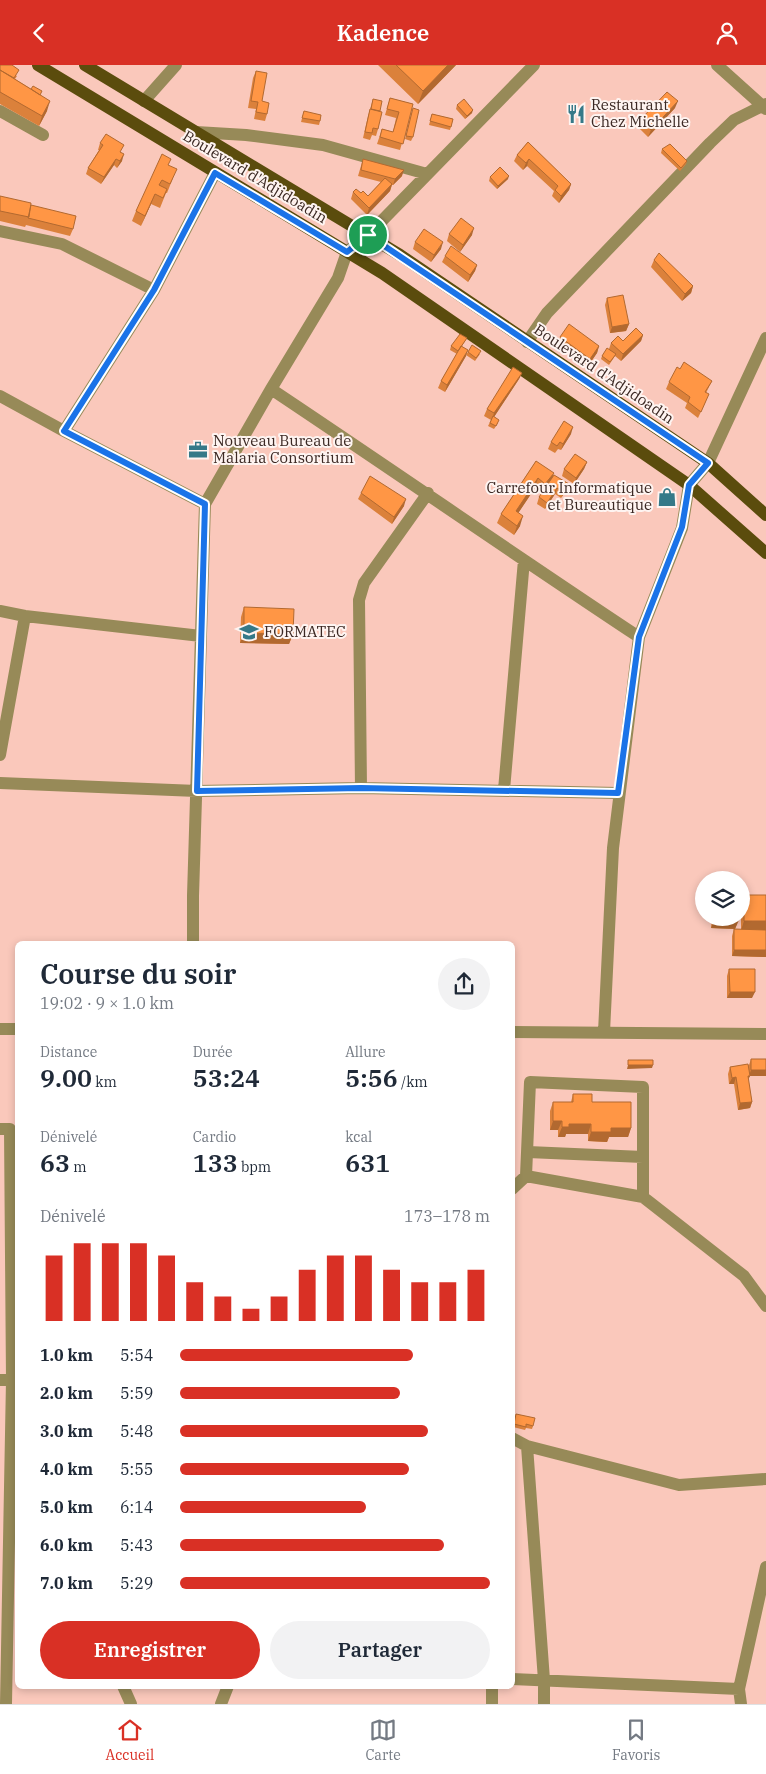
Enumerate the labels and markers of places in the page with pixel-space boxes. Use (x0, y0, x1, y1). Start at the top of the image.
place label: Restaurant Chez Michelle (591, 95, 689, 131)
restaurant icon: Restaurant Chez Michelle (565, 103, 587, 125)
pin (347, 214, 389, 256)
place label: Nouveau Bureau de Malaria Consortium (213, 431, 354, 467)
office icon: Nouveau Bureau de Malaria Consortium (187, 439, 209, 461)
place label: Carrefour Informatique et Bureautique (486, 478, 652, 514)
shop icon: Carrefour Informatique et Bureautique (656, 486, 678, 508)
school or university icon: FORMATEC (238, 621, 260, 643)
place label: FORMATEC (264, 622, 346, 641)

